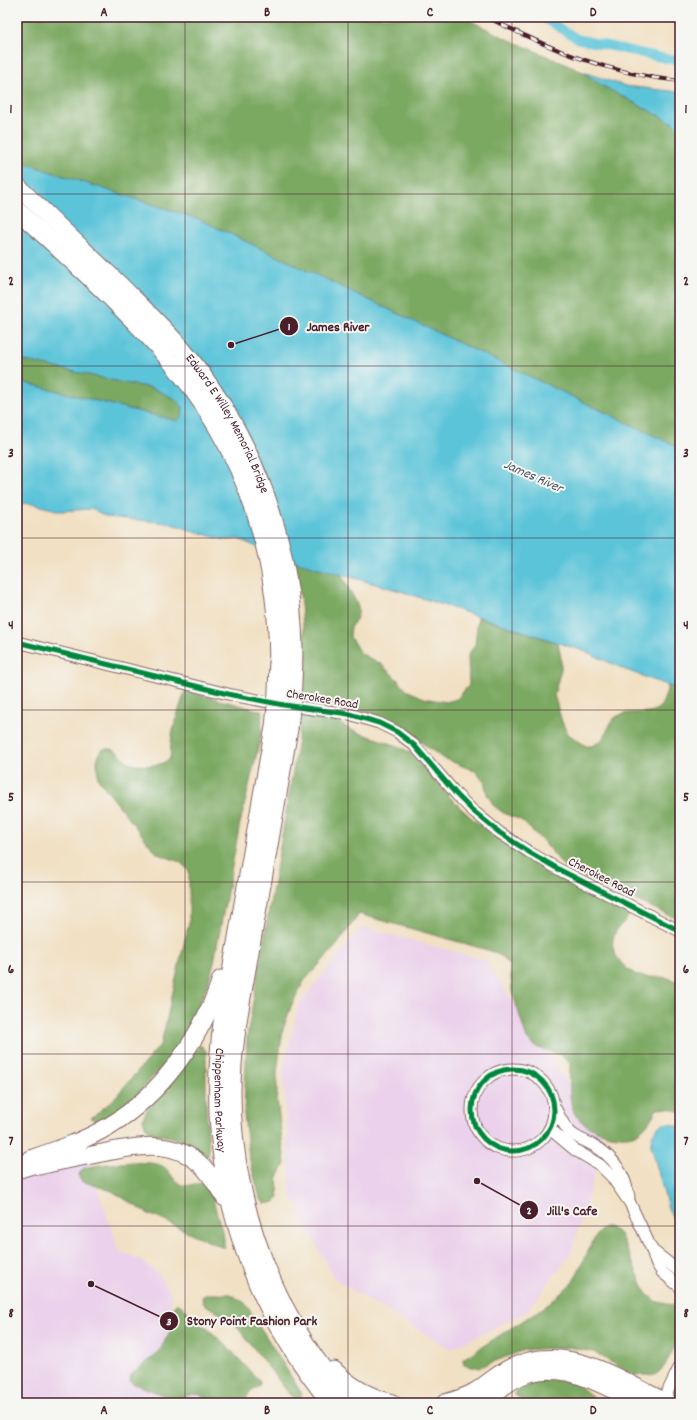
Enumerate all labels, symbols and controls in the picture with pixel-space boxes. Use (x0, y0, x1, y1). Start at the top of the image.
text: A (100, 4, 108, 23)
text: B (264, 4, 270, 23)
text: C (427, 4, 434, 23)
text: D (590, 4, 597, 23)
text: 1 (10, 101, 13, 120)
text: 1 (685, 101, 688, 120)
text: 2 (8, 273, 14, 292)
text: 2 (683, 273, 689, 292)
callout: James River (279, 313, 378, 339)
text: James River (306, 318, 370, 338)
text: 1 (288, 319, 291, 336)
street label: Edward E Willey Memorial Bridge (180, 350, 274, 497)
text: 3 (8, 445, 14, 464)
text: 3 (683, 445, 689, 464)
water label: James River (500, 455, 568, 500)
text: 4 (8, 617, 14, 636)
text: 4 (683, 617, 689, 636)
street label: Cherokee Road (285, 685, 359, 715)
text: 5 (8, 789, 14, 808)
text: 5 (683, 789, 689, 808)
street label: Cherokee Road (564, 853, 638, 903)
text: 6 (8, 961, 15, 980)
text: 6 (683, 961, 690, 980)
street label: Chippenham Parkway (208, 1047, 231, 1154)
text: 7 (9, 1133, 14, 1152)
text: 7 (684, 1133, 689, 1152)
callout: Jill's Cafe (519, 1197, 606, 1223)
text: Jill's Cafe (547, 1202, 597, 1222)
text: 2 (526, 1203, 532, 1220)
text: 8 (8, 1305, 14, 1324)
text: 8 (683, 1305, 689, 1324)
callout: Stony Point Fashion Park (159, 1308, 325, 1334)
text: Stony Point Fashion Park (187, 1312, 317, 1332)
text: 3 (166, 1314, 172, 1331)
text: A (100, 1402, 108, 1420)
text: B (264, 1402, 270, 1420)
text: C (427, 1402, 434, 1420)
text: D (590, 1402, 597, 1420)

